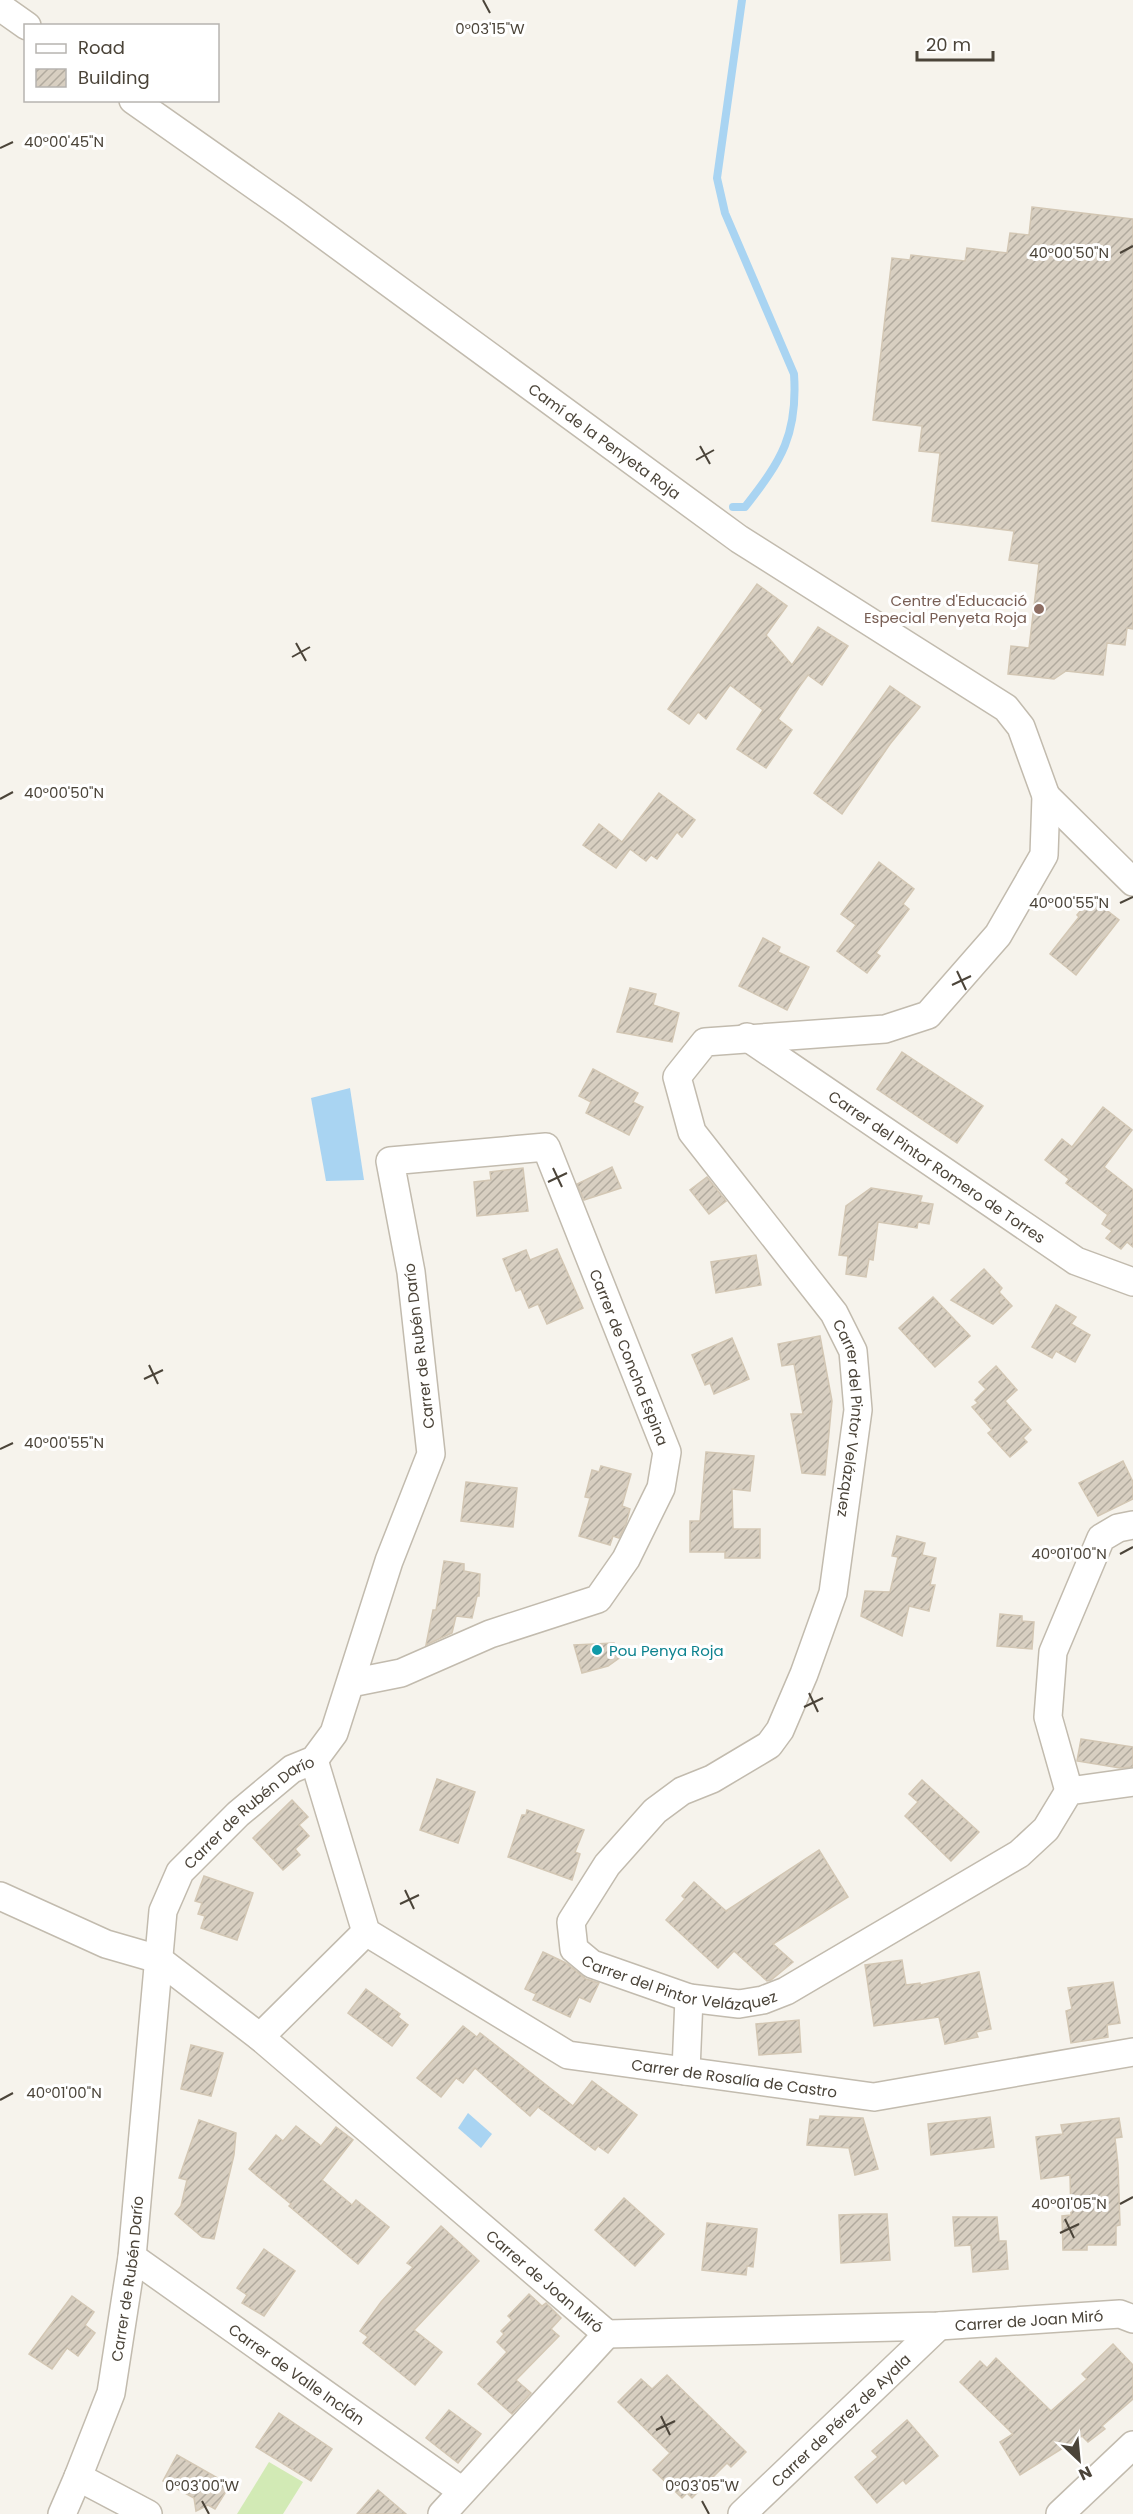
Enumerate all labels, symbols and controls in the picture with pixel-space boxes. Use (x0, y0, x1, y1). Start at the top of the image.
text: 0°03'15"W (455, 18, 525, 39)
legend (24, 24, 219, 102)
scale bar (917, 24, 994, 62)
text: 20 m (926, 32, 971, 57)
text: Road (78, 35, 125, 60)
text: Building (78, 65, 150, 90)
text: 40°00'45"N (24, 131, 104, 152)
text: 40°00'50"N (1029, 242, 1109, 263)
street label: Camí de la Penyeta Roja (524, 378, 685, 504)
place label: Centre d'Educació Especial Penyeta Roja (864, 590, 1027, 628)
marker: Centre d'Educació Especial Penyeta Roja (1032, 602, 1046, 616)
text: 40°00'50"N (24, 782, 104, 803)
text: 40°00'55"N (1029, 892, 1109, 913)
street label: Carrer del Pintor Romero de Torres (825, 1085, 1050, 1248)
street label: Carrer de Rubén Darío (398, 1262, 440, 1430)
street label: Carrer de Concha Espina (585, 1266, 674, 1449)
street label: Carrer del Pintor Velázquez (828, 1315, 869, 1519)
text: 40°00'55"N (24, 1432, 104, 1453)
text: 40°01'00"N (1031, 1543, 1107, 1564)
place label: Pou Penya Roja (609, 1640, 724, 1661)
marker: Pou Penya Roja (590, 1643, 604, 1657)
street label: Carrer de Rubén Darío (179, 1751, 317, 1873)
street label: Carrer del Pintor Velázquez (577, 1949, 780, 2015)
street label: Carrer de Rosalía de Castro (630, 2053, 838, 2102)
text: 40°01'00"N (26, 2082, 102, 2103)
text: 40°01'05"N (1031, 2193, 1107, 2214)
street label: Carrer de Rubén Darío (106, 2195, 148, 2363)
street label: Carrer de Joan Miró (482, 2225, 608, 2337)
street label: Carrer de Joan Miró (954, 2305, 1104, 2335)
street label: Carrer de Valle Inclán (225, 2318, 369, 2429)
street label: Carrer de Pérez de Ayala (766, 2349, 915, 2492)
north arrow (1049, 2430, 1109, 2490)
text: N (1075, 2460, 1096, 2486)
text: 0°03'00"W (165, 2475, 239, 2496)
text: 0°03'05"W (665, 2475, 739, 2496)

